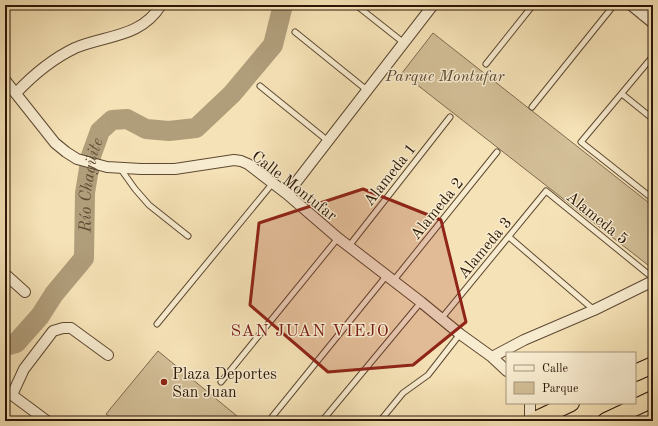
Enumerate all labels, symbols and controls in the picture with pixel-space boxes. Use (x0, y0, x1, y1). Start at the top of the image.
park label: Parque Montufar (385, 69, 506, 85)
water label: Río Chagüite (77, 136, 107, 234)
street label: Alameda 1 (361, 141, 420, 210)
street label: Calle Montufar (248, 149, 340, 225)
street label: Alameda 2 (408, 175, 467, 243)
street label: Alameda 5 (563, 189, 631, 248)
street label: Alameda 3 (455, 215, 516, 282)
district label: SAN JUAN VIEJO (230, 323, 390, 340)
legend (506, 352, 636, 404)
text: Calle (542, 363, 568, 375)
place label: Plaza Deportes San Juan (172, 367, 277, 401)
marker: Plaza Deportes San Juan (159, 377, 169, 387)
text: Parque (542, 383, 579, 395)

